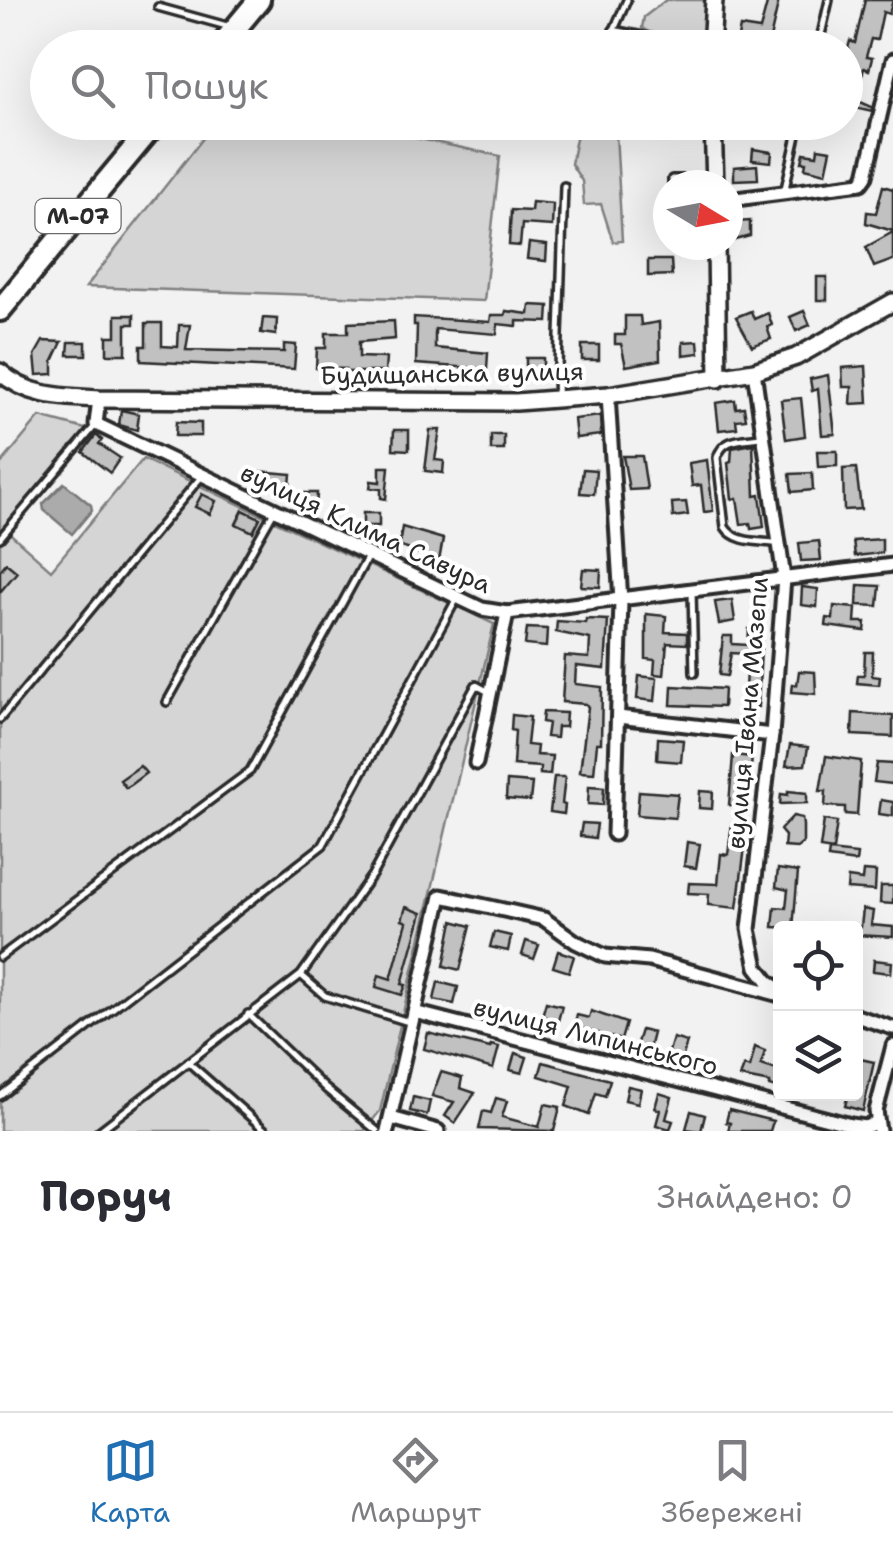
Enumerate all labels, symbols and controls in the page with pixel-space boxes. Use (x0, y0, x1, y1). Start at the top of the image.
search box (30, 30, 863, 140)
icon: search (65, 58, 120, 113)
text: Пошук (145, 60, 268, 111)
north arrow (653, 170, 743, 260)
road number: М-07 (36, 199, 120, 233)
street label: Будищанська вулиця (320, 354, 584, 392)
street label: вулиця Клима Савура (235, 455, 497, 601)
street label: вулиця Івана Мазепи (718, 575, 776, 851)
map controls (773, 921, 863, 1101)
button: locate (773, 921, 863, 1011)
street label: вулиця Липинського (470, 989, 722, 1083)
button: layers (773, 1011, 863, 1101)
text: Поруч (40, 1168, 172, 1224)
text: Знайдено: 0 (657, 1175, 853, 1218)
tab: Карта (90, 1433, 170, 1531)
tab: Маршрут (350, 1433, 481, 1531)
tab: Збережені (661, 1433, 803, 1531)

